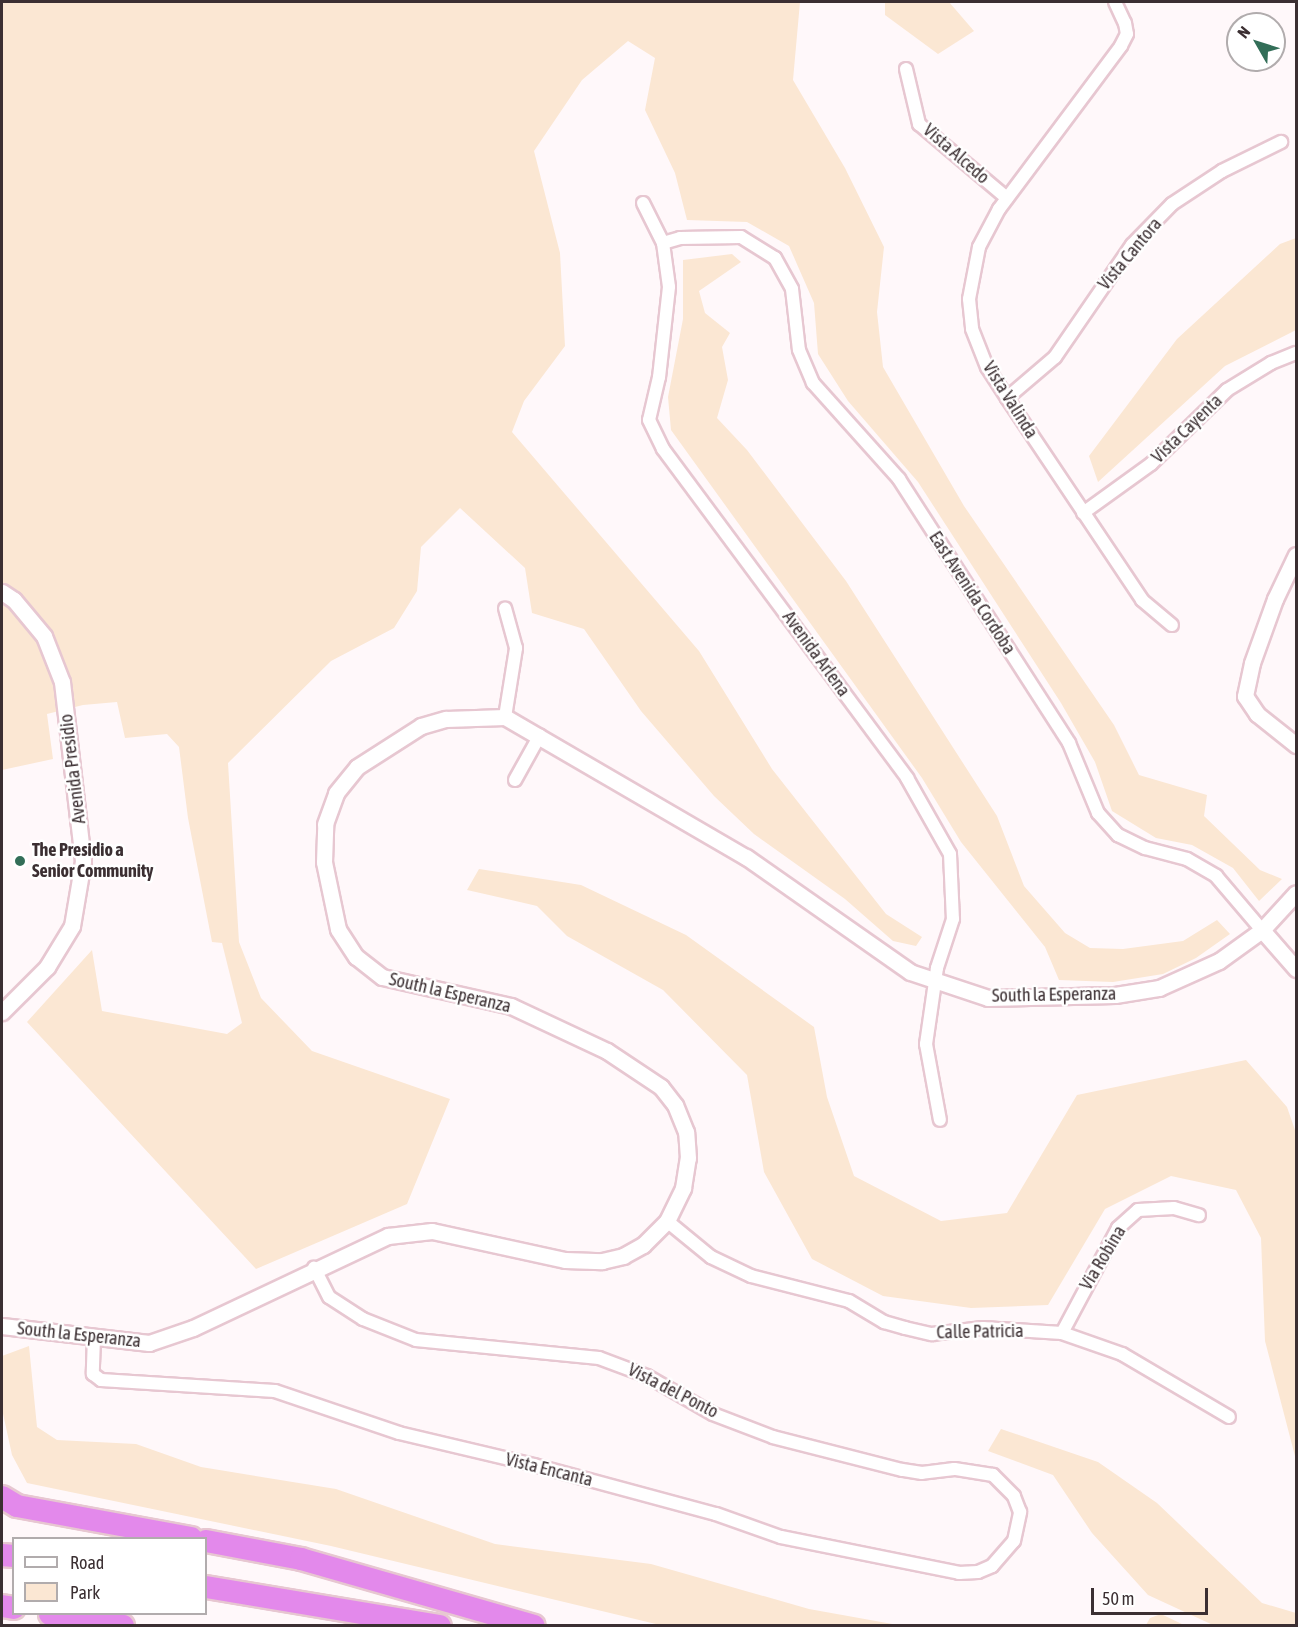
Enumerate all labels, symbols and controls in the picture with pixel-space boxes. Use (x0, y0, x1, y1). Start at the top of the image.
north arrow (1226, 12, 1286, 72)
text: N (1234, 23, 1254, 41)
street label: Vista Alcedo (919, 119, 993, 189)
street label: Vista Cantora (1094, 214, 1166, 294)
street label: Vista Valinda (978, 358, 1042, 442)
street label: Vista Cayenta (1147, 390, 1227, 468)
street label: East Avenida Cordoba (924, 527, 1020, 659)
street label: Avenida Arlena (778, 607, 854, 701)
street label: Avenida Presidio (56, 713, 90, 825)
place label: The Presidio a Senior Community (32, 840, 153, 882)
marker: The Presidio a Senior Community (13, 854, 27, 868)
street label: South la Esperanza (387, 968, 513, 1018)
street label: South la Esperanza (992, 983, 1116, 1007)
street label: Via Robina (1075, 1222, 1131, 1294)
street label: South la Esperanza (16, 1318, 142, 1352)
street label: Calle Patricia (936, 1320, 1024, 1344)
street label: Vista del Ponto (624, 1359, 722, 1423)
street label: Vista Encanta (503, 1449, 595, 1491)
legend (12, 1537, 207, 1615)
text: Road (70, 1552, 104, 1573)
scale bar (1094, 1576, 1211, 1614)
text: Park (70, 1582, 100, 1603)
text: 50 m (1102, 1588, 1134, 1609)

